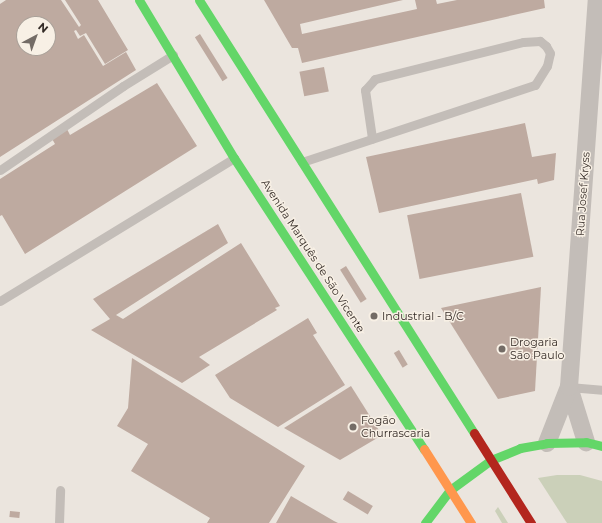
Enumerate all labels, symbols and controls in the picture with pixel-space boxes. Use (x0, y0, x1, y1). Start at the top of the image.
north arrow (16, 16, 56, 56)
text: N (35, 19, 51, 36)
street label: Rua Josef Kryss (573, 151, 593, 237)
street label: Avenida Marquês de São Vicente (258, 177, 368, 335)
place label: Industrial - B/C (382, 309, 464, 323)
marker: Industrial - B/C (369, 311, 379, 321)
place label: Drogaria São Paulo (510, 336, 565, 362)
marker: Drogaria São Paulo (497, 344, 507, 354)
place label: Fogão Churrascaria (361, 414, 430, 440)
marker: Fogão Churrascaria (348, 422, 358, 432)

